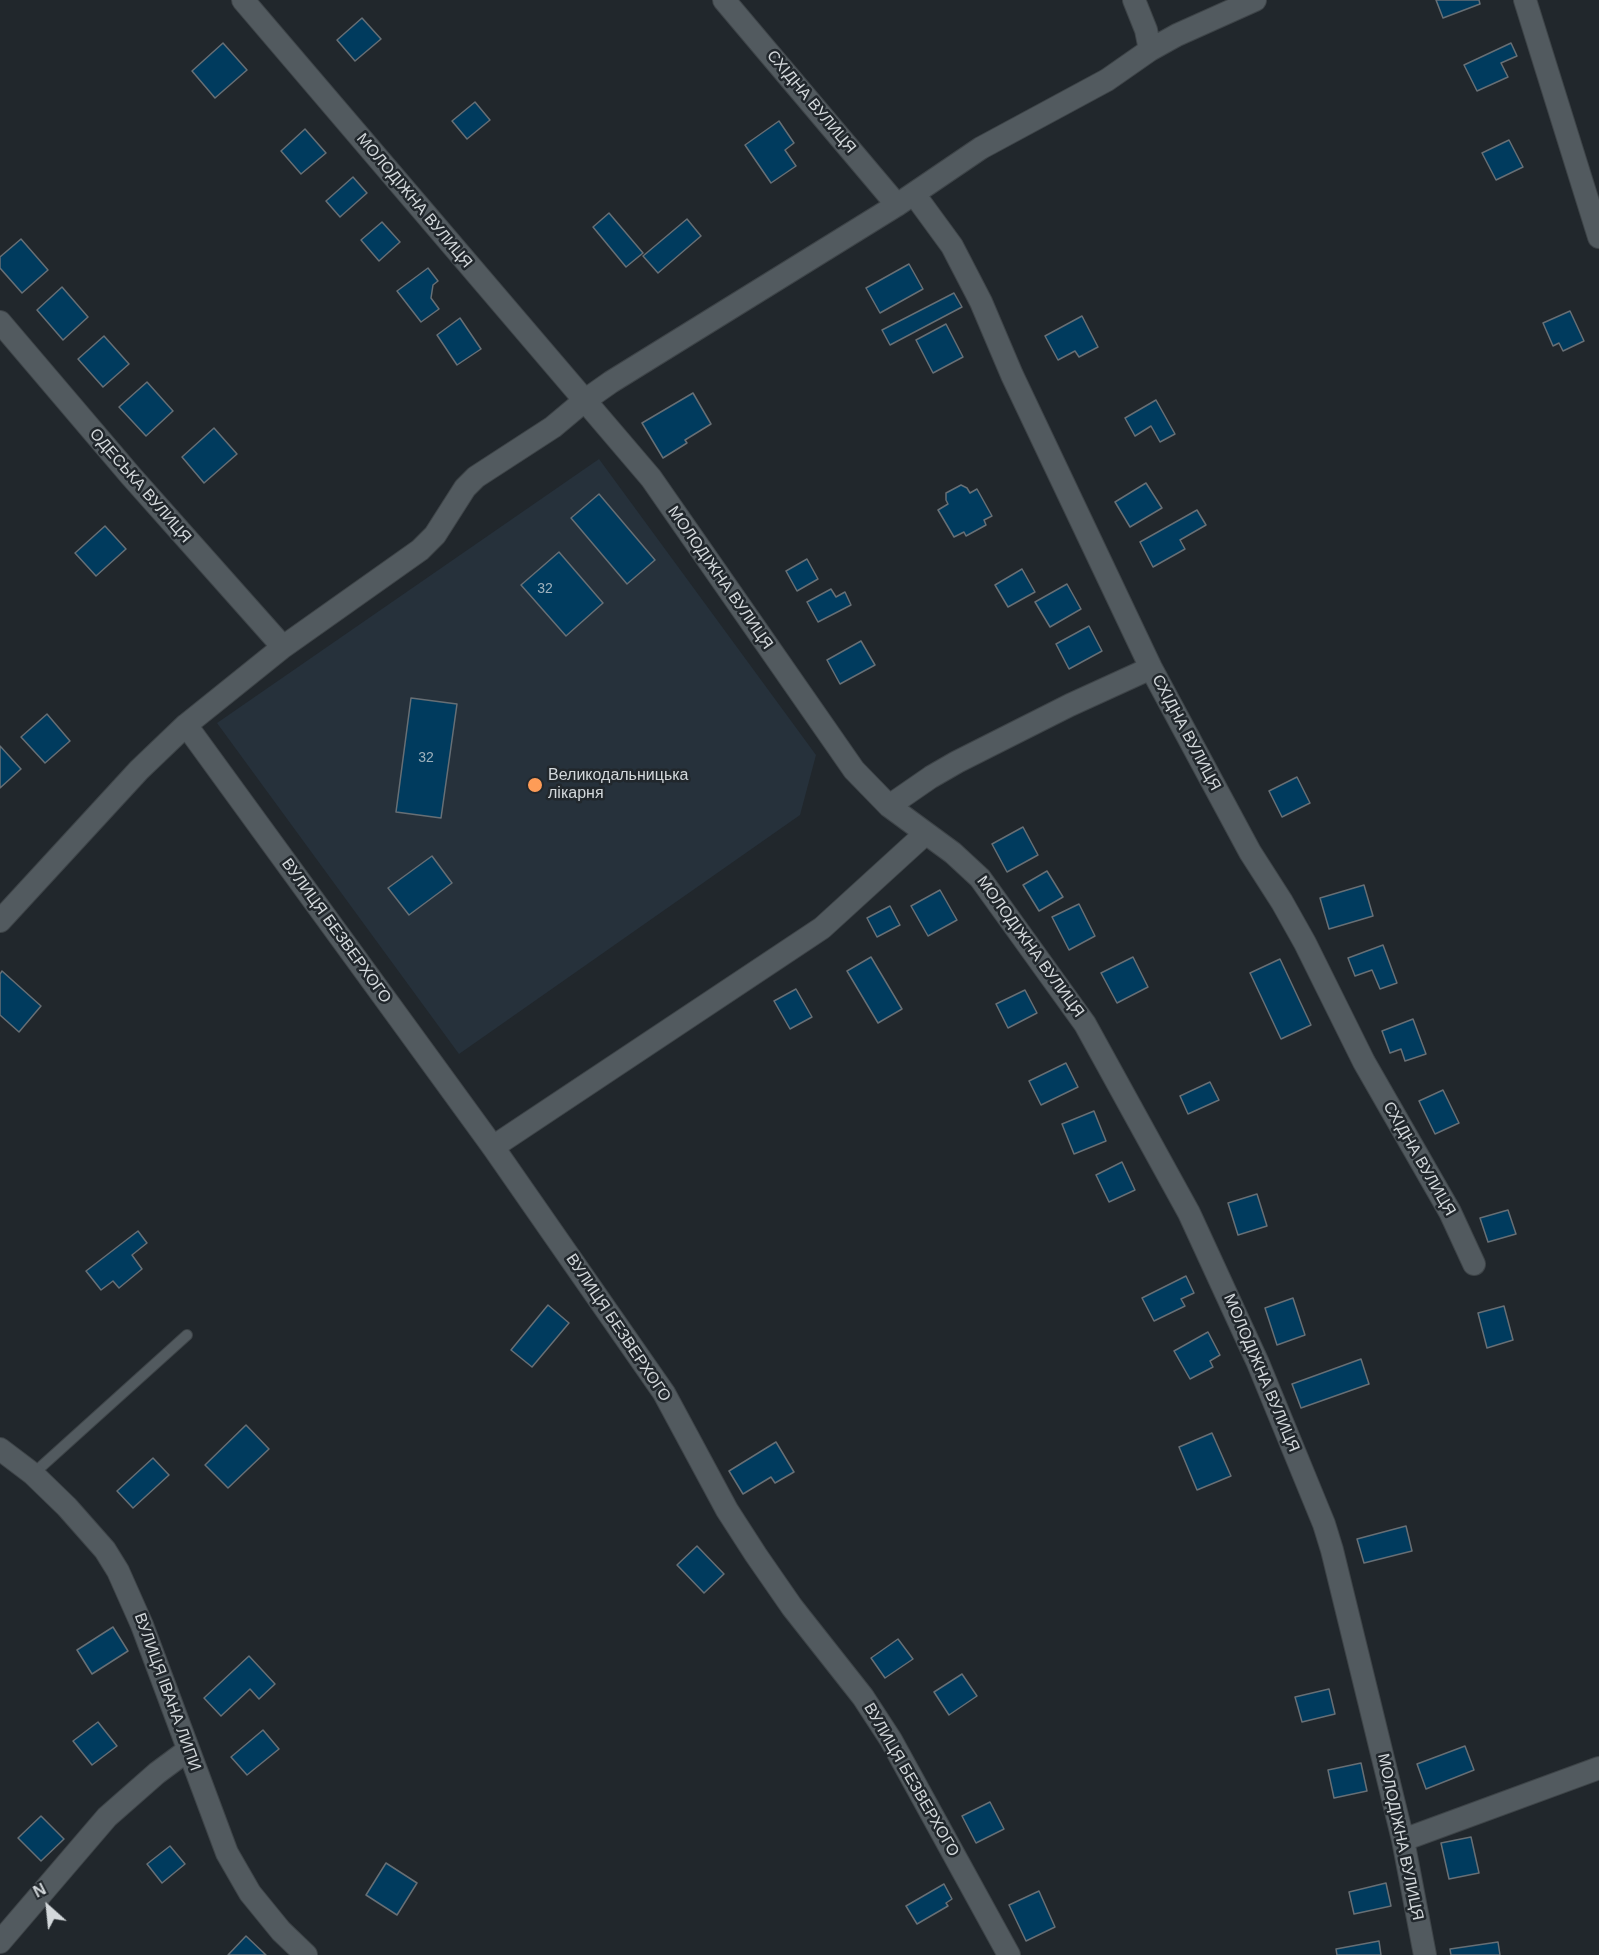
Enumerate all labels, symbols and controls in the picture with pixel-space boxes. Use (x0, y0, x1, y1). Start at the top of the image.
street label: СХІДНА ВУЛИЦЯ (762, 47, 860, 157)
street label: МОЛОДІЖНА ВУЛИЦЯ (352, 130, 476, 272)
street label: ОДЕСЬКА ВУЛИЦЯ (85, 425, 195, 547)
street label: МОЛОДІЖНА ВУЛИЦЯ (663, 503, 777, 653)
house number: 32 (537, 581, 553, 597)
street label: СХІДНА ВУЛИЦЯ (1147, 672, 1225, 794)
house number: 32 (418, 750, 434, 766)
place label: Великодальницька лікарня (548, 766, 688, 804)
marker: Великодальницька лікарня (526, 776, 544, 794)
street label: ВУЛИЦЯ БЕЗВЕРХОГО (277, 855, 395, 1007)
street label: МОЛОДІЖНА ВУЛИЦЯ (972, 873, 1088, 1021)
street label: СХІДНА ВУЛИЦЯ (1379, 1099, 1459, 1219)
street label: ВУЛИЦЯ БЕЗВЕРХОГО (561, 1250, 675, 1406)
street label: МОЛОДІЖНА ВУЛИЦЯ (1219, 1291, 1303, 1455)
street label: ВУЛИЦЯ ІВАНА ЛИПИ (129, 1610, 205, 1774)
street label: ВУЛИЦЯ БЕЗВЕРХОГО (859, 1700, 963, 1860)
street label: МОЛОДІЖНА ВУЛИЦЯ (1373, 1752, 1427, 1922)
north arrow (18, 1877, 78, 1937)
text: N (31, 1880, 49, 1901)

